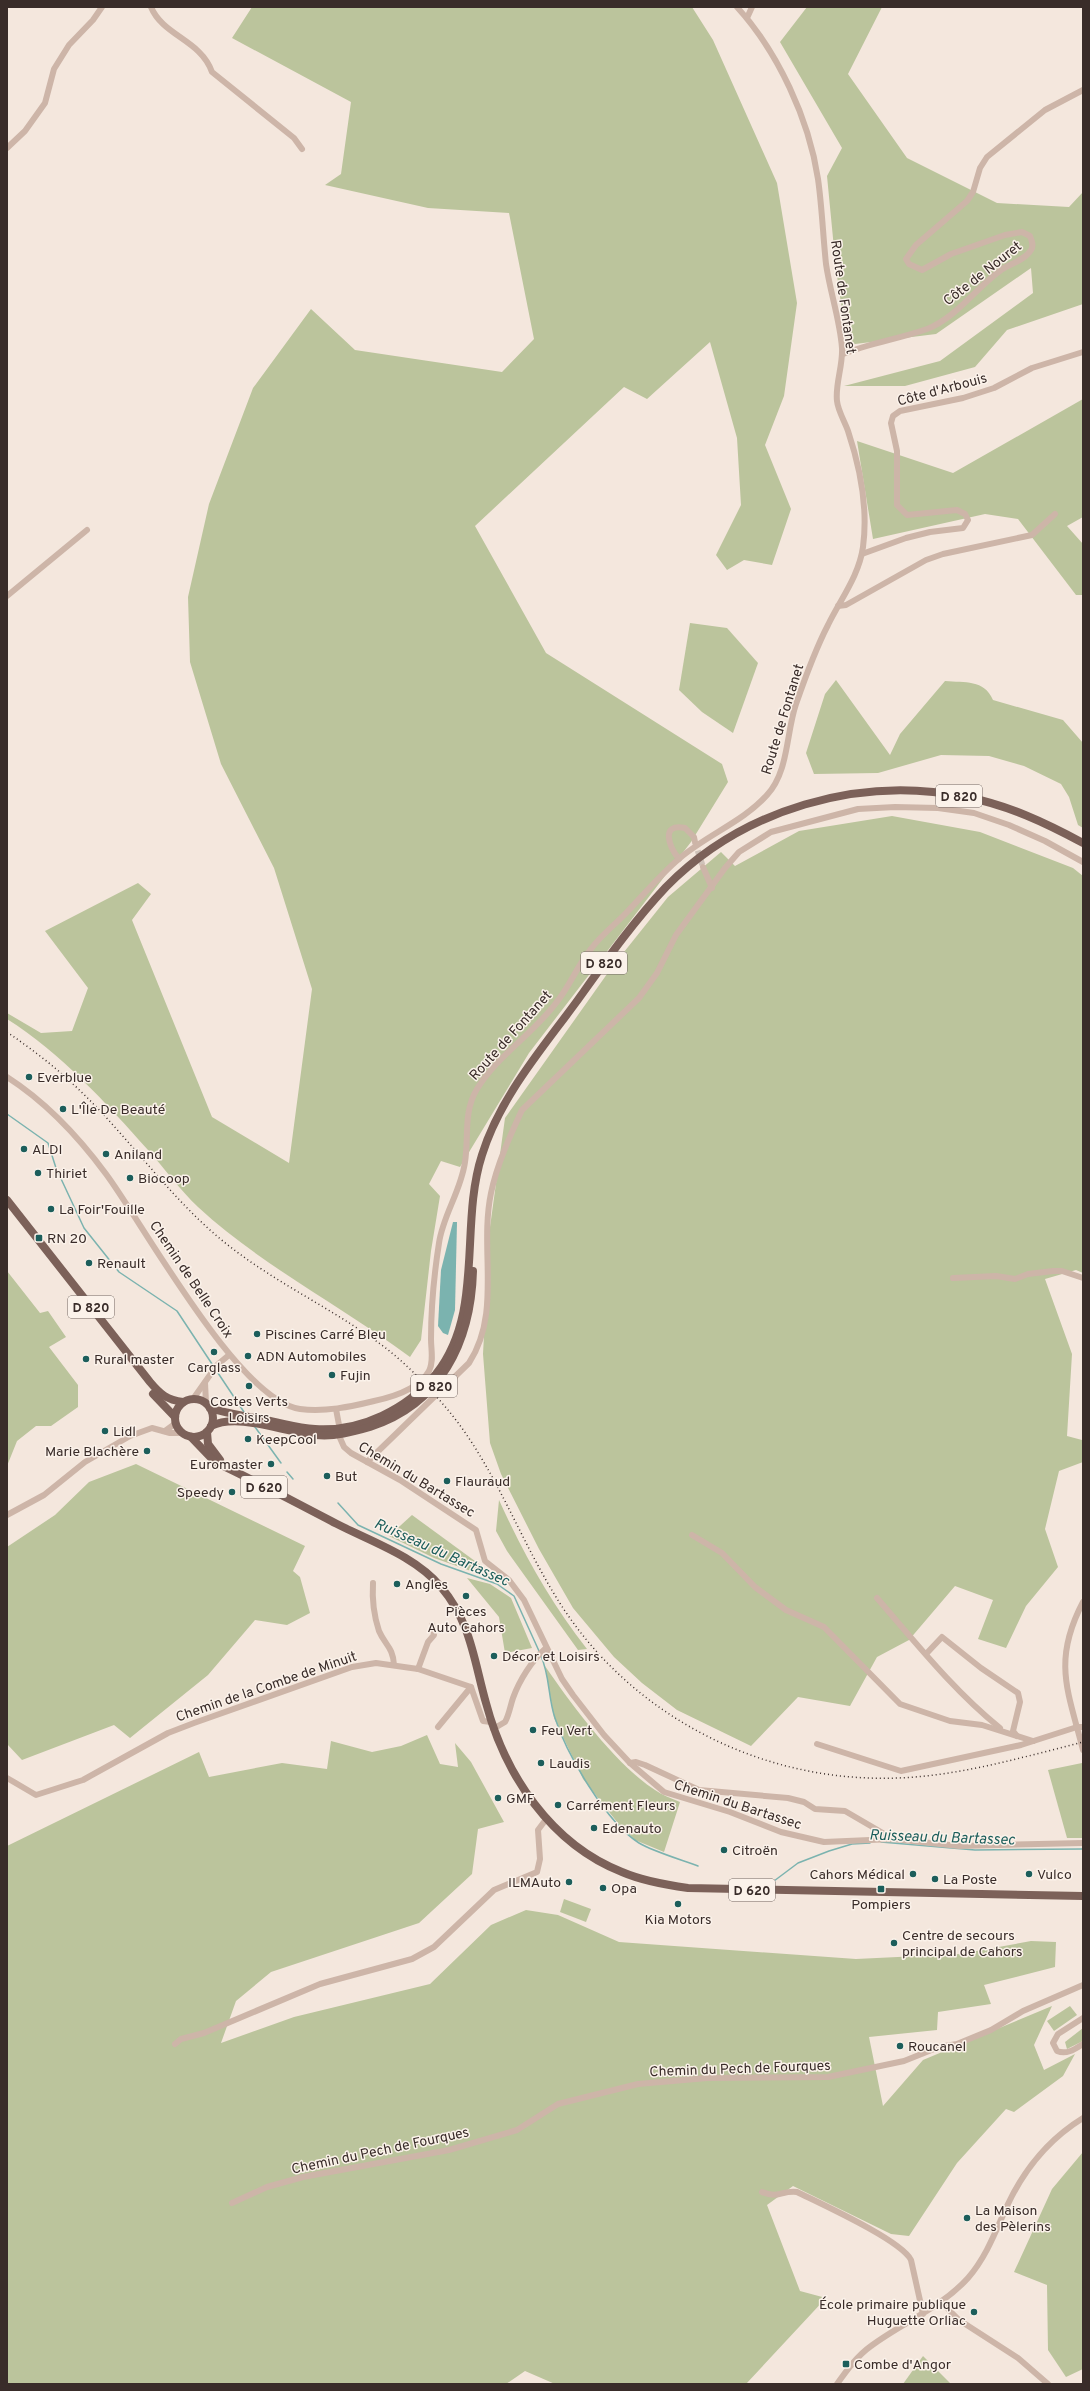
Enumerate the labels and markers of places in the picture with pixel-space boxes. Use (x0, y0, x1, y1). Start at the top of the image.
place label: Everblue (37, 1070, 92, 1087)
marker: Everblue (24, 1072, 34, 1082)
place label: L'Île De Beauté (71, 1101, 165, 1119)
marker: L'Île De Beauté (58, 1104, 68, 1114)
place label: ALDI (32, 1142, 63, 1159)
marker: ALDI (19, 1144, 29, 1154)
place label: Aniland (114, 1147, 162, 1164)
marker: Aniland (101, 1149, 111, 1159)
place label: Thiriet (46, 1166, 87, 1183)
marker: Thiriet (33, 1168, 43, 1178)
place label: Biocoop (138, 1171, 190, 1188)
marker: Biocoop (125, 1173, 135, 1183)
place label: La Foir'Fouille (59, 1202, 145, 1219)
marker: La Foir'Fouille (46, 1204, 56, 1214)
place label: RN 20 (47, 1231, 87, 1248)
marker: RN 20 (34, 1233, 44, 1243)
place label: Renault (97, 1256, 146, 1273)
marker: Renault (84, 1258, 94, 1268)
place label: Piscines Carré Bleu (265, 1327, 386, 1344)
marker: Piscines Carré Bleu (252, 1329, 262, 1339)
marker: Carglass (209, 1347, 219, 1357)
place label: ADN Automobiles (256, 1349, 367, 1366)
marker: ADN Automobiles (243, 1351, 253, 1361)
place label: Rural master (94, 1352, 175, 1369)
marker: Rural master (81, 1354, 91, 1364)
place label: Carglass (187, 1360, 241, 1377)
place label: Fujin (340, 1368, 371, 1385)
marker: Fujin (327, 1370, 337, 1380)
marker: Costes Verts Loisirs (244, 1381, 254, 1391)
place label: Costes Verts Loisirs (210, 1394, 288, 1427)
place label: Lidl (113, 1424, 136, 1441)
marker: Lidl (100, 1426, 110, 1436)
place label: KeepCool (256, 1432, 317, 1449)
marker: KeepCool (243, 1434, 253, 1444)
place label: Marie Blachère (45, 1444, 139, 1461)
marker: Marie Blachère (142, 1446, 152, 1456)
place label: Euromaster (190, 1457, 264, 1474)
marker: Euromaster (266, 1459, 276, 1469)
place label: But (335, 1469, 357, 1486)
marker: But (322, 1471, 332, 1481)
place label: Flauraud (455, 1474, 510, 1491)
marker: Flauraud (442, 1476, 452, 1486)
place label: Speedy (177, 1485, 224, 1502)
marker: Speedy (227, 1487, 237, 1497)
place label: Angles (405, 1577, 448, 1594)
marker: Angles (392, 1579, 402, 1589)
marker: Pièces Auto Cahors (461, 1591, 471, 1601)
place label: Pièces Auto Cahors (427, 1604, 505, 1637)
place label: Décor et Loisirs (502, 1649, 600, 1666)
marker: Décor et Loisirs (489, 1651, 499, 1661)
place label: Feu Vert (541, 1723, 592, 1740)
marker: Feu Vert (528, 1725, 538, 1735)
place label: Laudis (549, 1756, 590, 1773)
marker: Laudis (536, 1758, 546, 1768)
place label: GMF (506, 1791, 535, 1808)
marker: GMF (493, 1793, 503, 1803)
place label: Carrément Fleurs (566, 1798, 676, 1815)
marker: Carrément Fleurs (553, 1800, 563, 1810)
place label: Edenauto (602, 1821, 662, 1838)
marker: Edenauto (589, 1823, 599, 1833)
place label: Citroën (732, 1843, 778, 1860)
marker: Citroën (719, 1845, 729, 1855)
place label: Cahors Médical (809, 1867, 905, 1884)
place label: Vulco (1037, 1867, 1072, 1884)
marker: Cahors Médical (908, 1869, 918, 1879)
marker: Vulco (1024, 1869, 1034, 1879)
place label: La Poste (943, 1872, 997, 1889)
marker: La Poste (930, 1874, 940, 1884)
place label: ILMAuto (508, 1875, 561, 1892)
marker: ILMAuto (564, 1877, 574, 1887)
place label: Opa (611, 1881, 637, 1898)
marker: Opa (598, 1883, 608, 1893)
marker: Pompiers (876, 1884, 886, 1894)
place label: Pompiers (851, 1897, 911, 1914)
marker: Kia Motors (673, 1899, 683, 1909)
place label: Kia Motors (644, 1912, 712, 1929)
place label: Centre de secours principal de Cahors (902, 1928, 1023, 1961)
marker: Centre de secours principal de Cahors (889, 1938, 899, 1948)
place label: Roucanel (908, 2039, 966, 2056)
marker: Roucanel (895, 2041, 905, 2051)
place label: La Maison des Pèlerins (975, 2203, 1051, 2236)
marker: La Maison des Pèlerins (962, 2213, 972, 2223)
place label: École primaire publique Huguette Orliac (819, 2296, 966, 2330)
marker: École primaire publique Huguette Orliac (969, 2307, 979, 2317)
place label: Combe d'Angor (854, 2357, 952, 2374)
marker: Combe d'Angor (841, 2359, 851, 2369)

